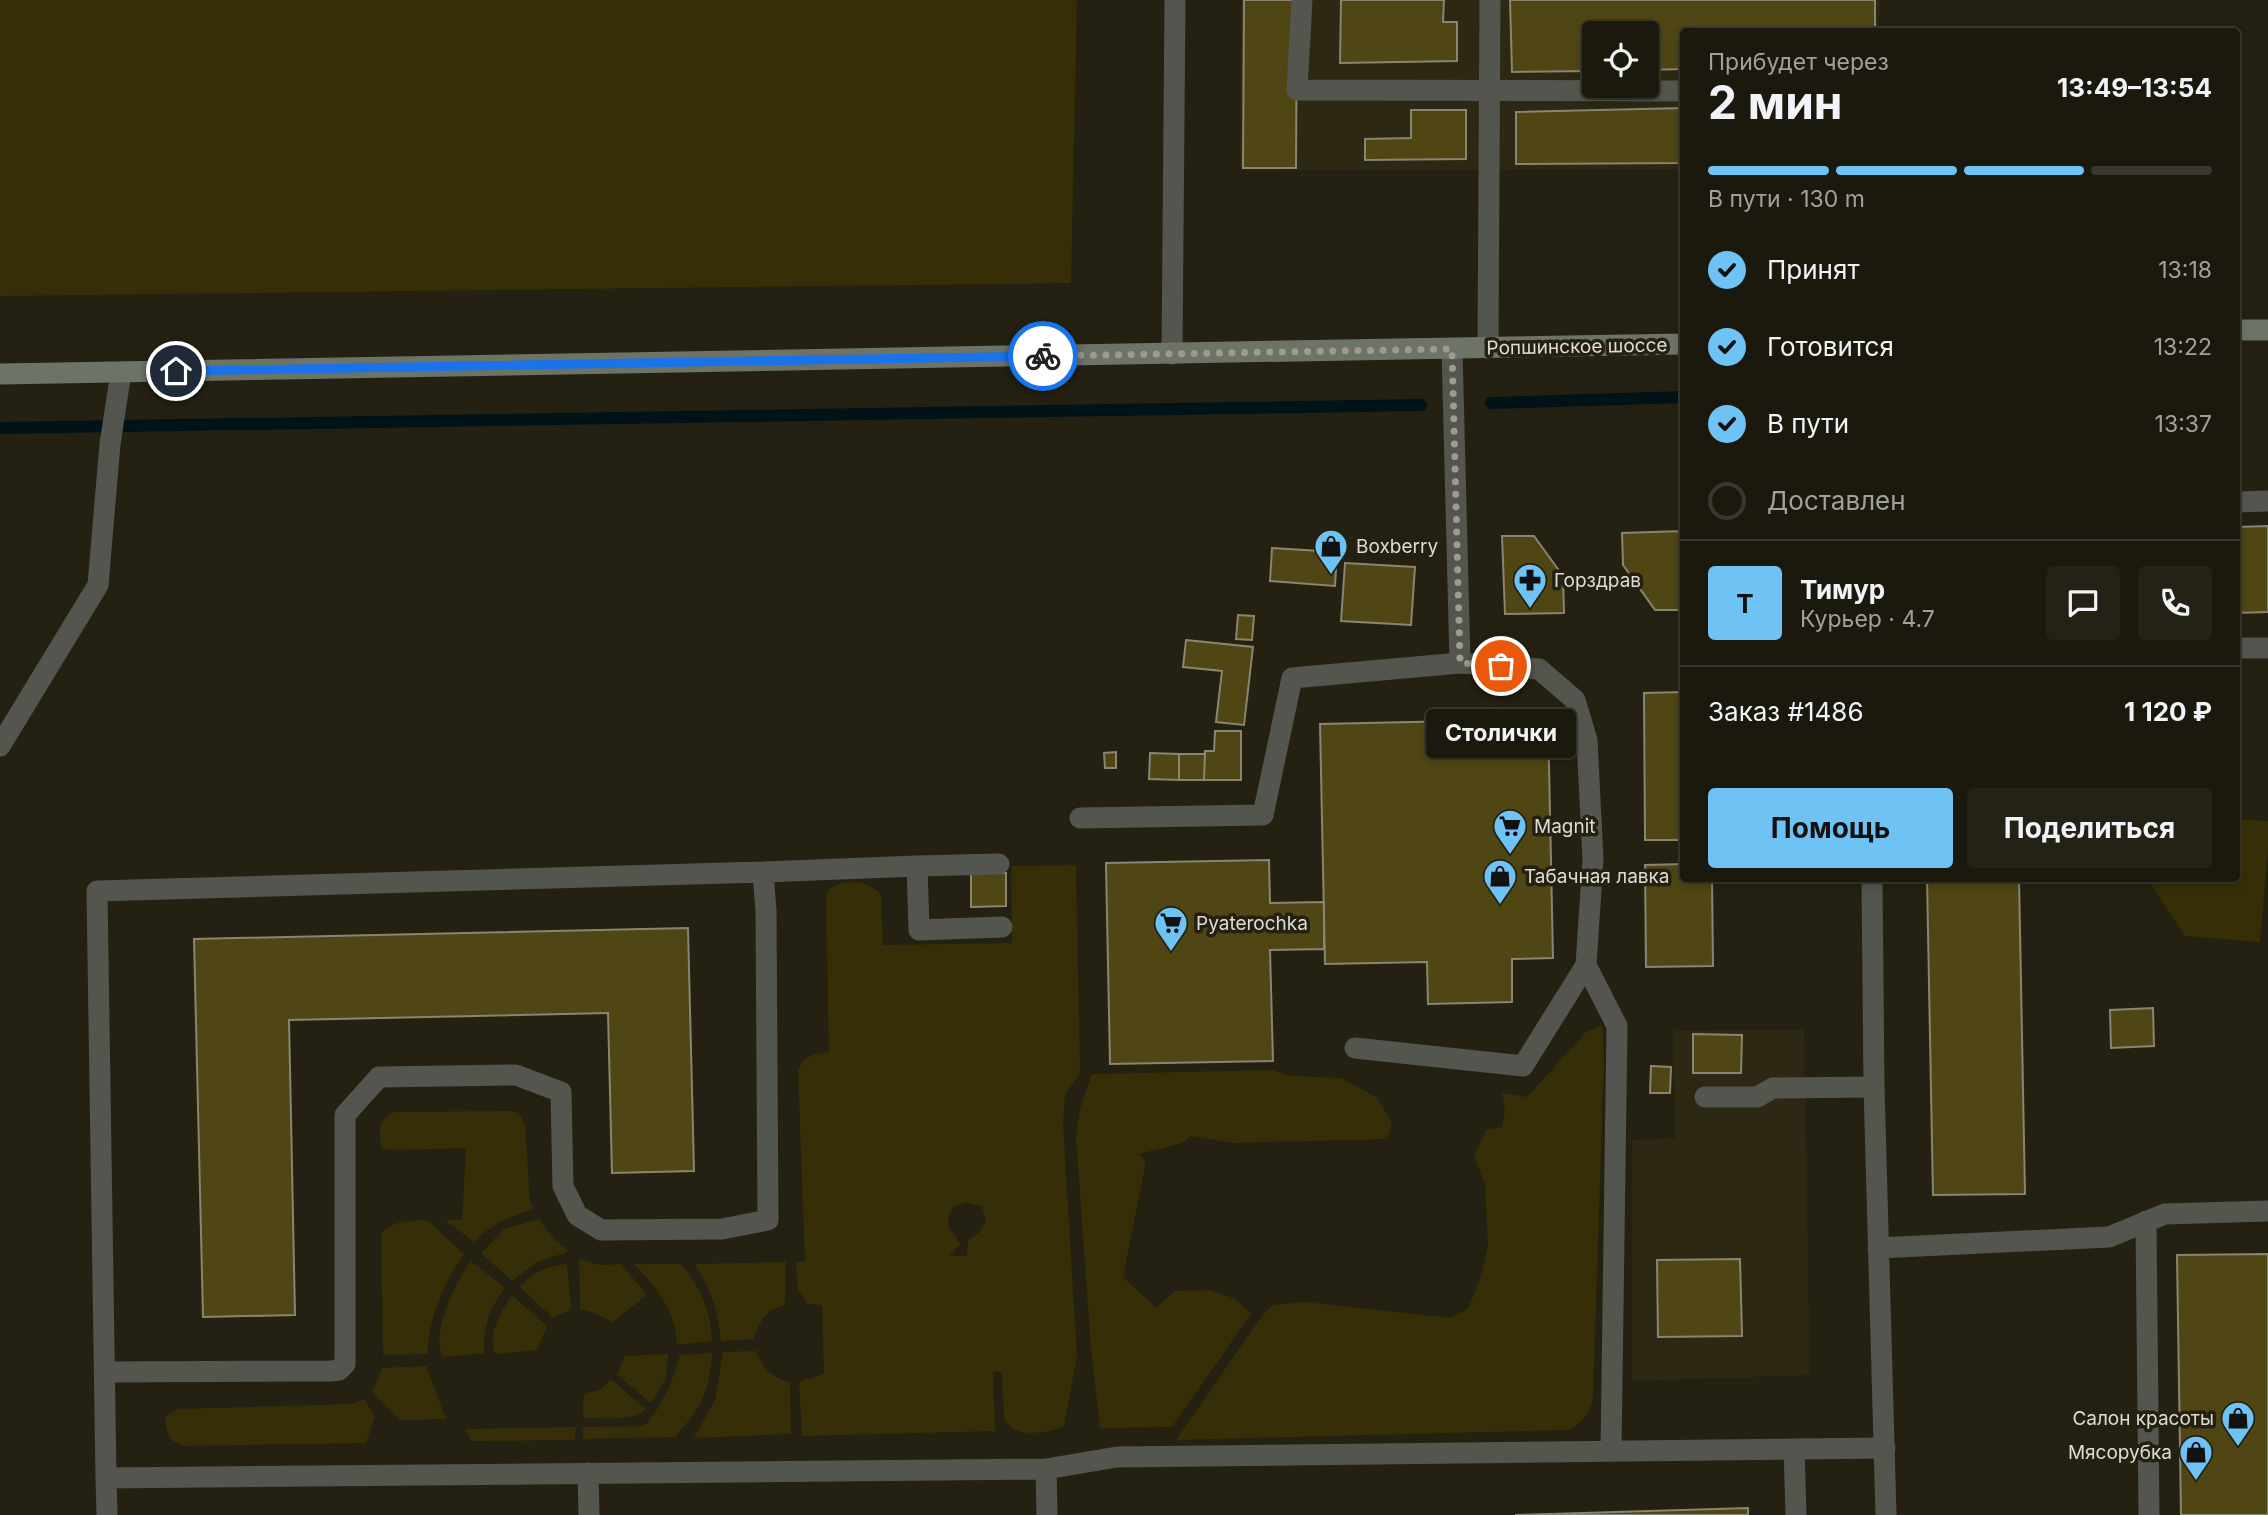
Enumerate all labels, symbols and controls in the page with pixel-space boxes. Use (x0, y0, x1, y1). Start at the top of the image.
map controls (1582, 21, 1659, 98)
button: locate (1582, 21, 1659, 98)
text: Прибудет через (1708, 48, 1889, 76)
text: 13:49–13:54 (2057, 72, 2212, 103)
text: 2 мин (1708, 74, 1843, 130)
text: В пути · 130 m (1708, 185, 1865, 213)
icon: check (1708, 251, 1746, 289)
text: Принят (1767, 254, 1860, 285)
text: 13:18 (2158, 256, 2212, 284)
courier (1008, 321, 1078, 391)
icon: check (1708, 328, 1746, 366)
text: Готовится (1767, 331, 1894, 362)
street label: Ропшинское шоссе (1486, 333, 1668, 360)
text: 13:22 (2154, 333, 2212, 361)
icon: bike (1024, 337, 1062, 375)
pin (146, 341, 206, 401)
icon: home (157, 352, 195, 390)
icon: check (1708, 405, 1746, 443)
text: В пути (1767, 408, 1849, 439)
text: 13:37 (2155, 410, 2212, 438)
text: Доставлен (1767, 485, 1906, 516)
shop icon: Boxberry (1312, 527, 1350, 576)
place label: Boxberry (1356, 535, 1438, 558)
pharmacy icon: Горздрав (1511, 561, 1549, 610)
button: chat (2046, 566, 2120, 640)
button: phone (2138, 566, 2212, 640)
place label: Горздрав (1554, 569, 1641, 592)
text: Тимур (1800, 574, 1885, 605)
text: Т (1736, 588, 1754, 619)
text: Курьер · 4.7 (1800, 605, 1935, 633)
pin (1471, 636, 1531, 696)
icon: bag (1482, 647, 1520, 685)
text: Заказ #1486 (1708, 696, 1864, 727)
text: 1 120 ₽ (2124, 696, 2212, 727)
callout: Столички (1426, 708, 1576, 757)
text: Столички (1445, 719, 1557, 747)
button: Помощь (1708, 788, 1953, 868)
button: Поделиться (1967, 788, 2212, 868)
supermarket icon: Magnit (1491, 807, 1529, 856)
place label: Magnit (1534, 815, 1596, 838)
shop icon: Табачная лавка (1481, 857, 1519, 906)
place label: Табачная лавка (1524, 865, 1670, 888)
supermarket icon: Pyaterochka (1152, 904, 1190, 953)
place label: Pyaterochka (1196, 912, 1308, 935)
shop icon: Салон красоты (2219, 1399, 2257, 1448)
place label: Салон красоты (2072, 1407, 2214, 1430)
shop icon: Мясорубка (2177, 1433, 2215, 1482)
place label: Мясорубка (2068, 1441, 2172, 1464)

